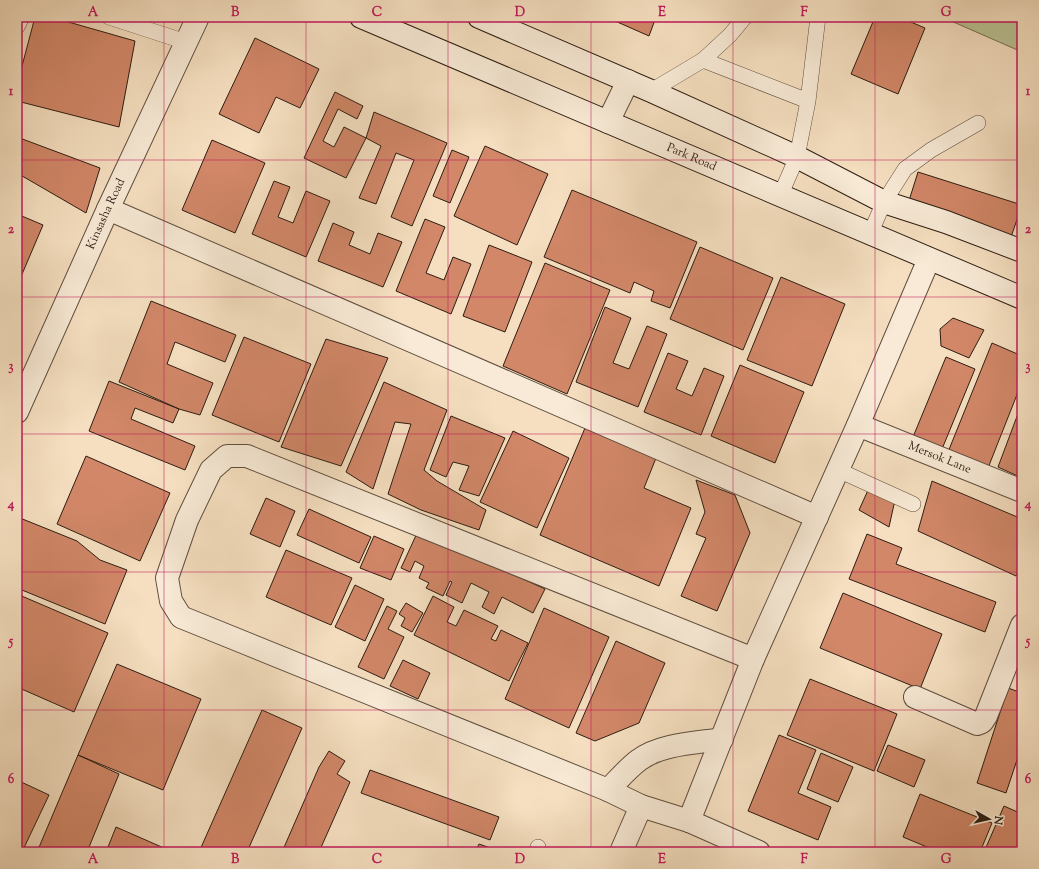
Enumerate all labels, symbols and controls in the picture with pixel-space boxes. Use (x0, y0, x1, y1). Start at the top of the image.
text: A (88, 4, 99, 22)
text: B (231, 4, 240, 22)
text: C (372, 4, 382, 22)
text: D (515, 4, 525, 22)
text: E (658, 4, 666, 22)
text: F (800, 4, 808, 22)
text: G (941, 4, 952, 22)
text: 1 (9, 83, 14, 101)
text: 1 (1026, 83, 1031, 101)
street label: Park Road (664, 139, 719, 176)
street label: Kinsasha Road (82, 175, 130, 253)
text: 2 (8, 221, 15, 239)
text: 2 (1025, 221, 1032, 239)
text: 3 (8, 358, 14, 376)
text: 3 (1025, 358, 1031, 376)
street label: Mersok Lane (905, 437, 974, 479)
text: 4 (7, 496, 15, 514)
text: 4 (1024, 496, 1032, 514)
text: 5 (8, 633, 14, 651)
text: 5 (1025, 633, 1031, 651)
text: 6 (8, 771, 15, 789)
text: 6 (1025, 771, 1032, 789)
north arrow (969, 799, 1009, 839)
text: N (989, 814, 1007, 826)
text: A (88, 851, 99, 869)
text: B (231, 851, 240, 869)
text: C (372, 851, 382, 869)
text: D (515, 851, 525, 869)
text: E (658, 851, 666, 869)
text: F (800, 851, 808, 869)
text: G (941, 851, 952, 869)

